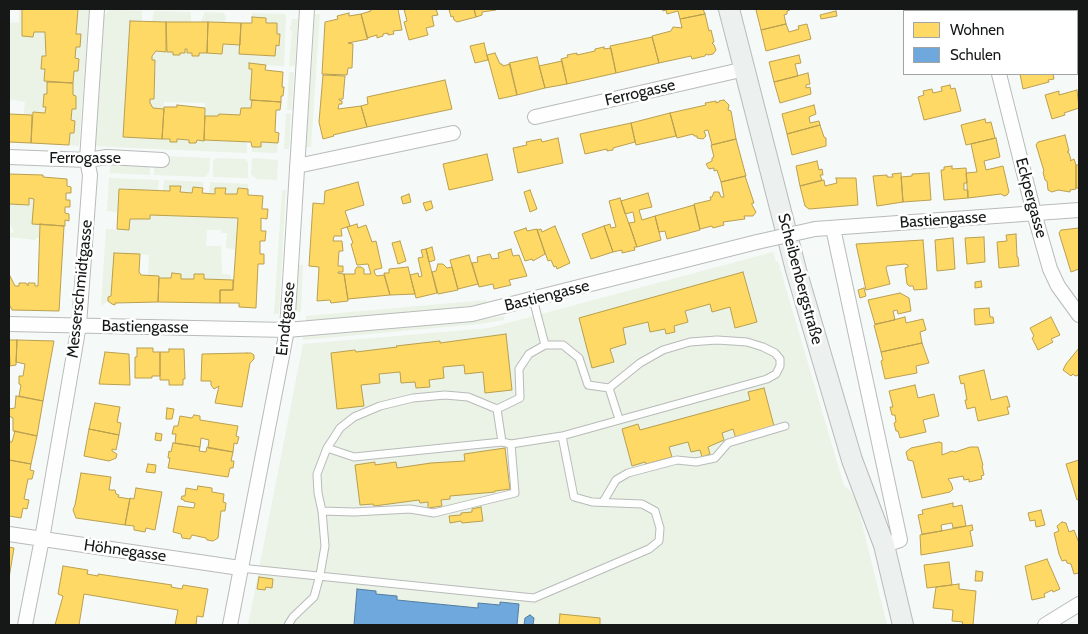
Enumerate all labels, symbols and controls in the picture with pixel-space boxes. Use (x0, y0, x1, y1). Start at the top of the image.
legend (903, 10, 1078, 75)
text: Wohnen (950, 21, 1004, 39)
text: Schulen (950, 46, 1001, 64)
street label: Ferrogasse (603, 76, 677, 110)
street label: Ferrogasse (49, 148, 121, 168)
street label: Eckpergasse (1011, 156, 1051, 240)
street label: Bastiengasse (899, 207, 987, 233)
street label: Scheibenbergstraße (773, 211, 827, 347)
street label: Messerschmidtgasse (63, 219, 97, 359)
street label: Bastiengasse (503, 276, 591, 316)
street label: Erndtgasse (273, 281, 299, 357)
street label: Bastiengasse (101, 317, 189, 337)
street label: Höhnegasse (83, 536, 167, 566)

